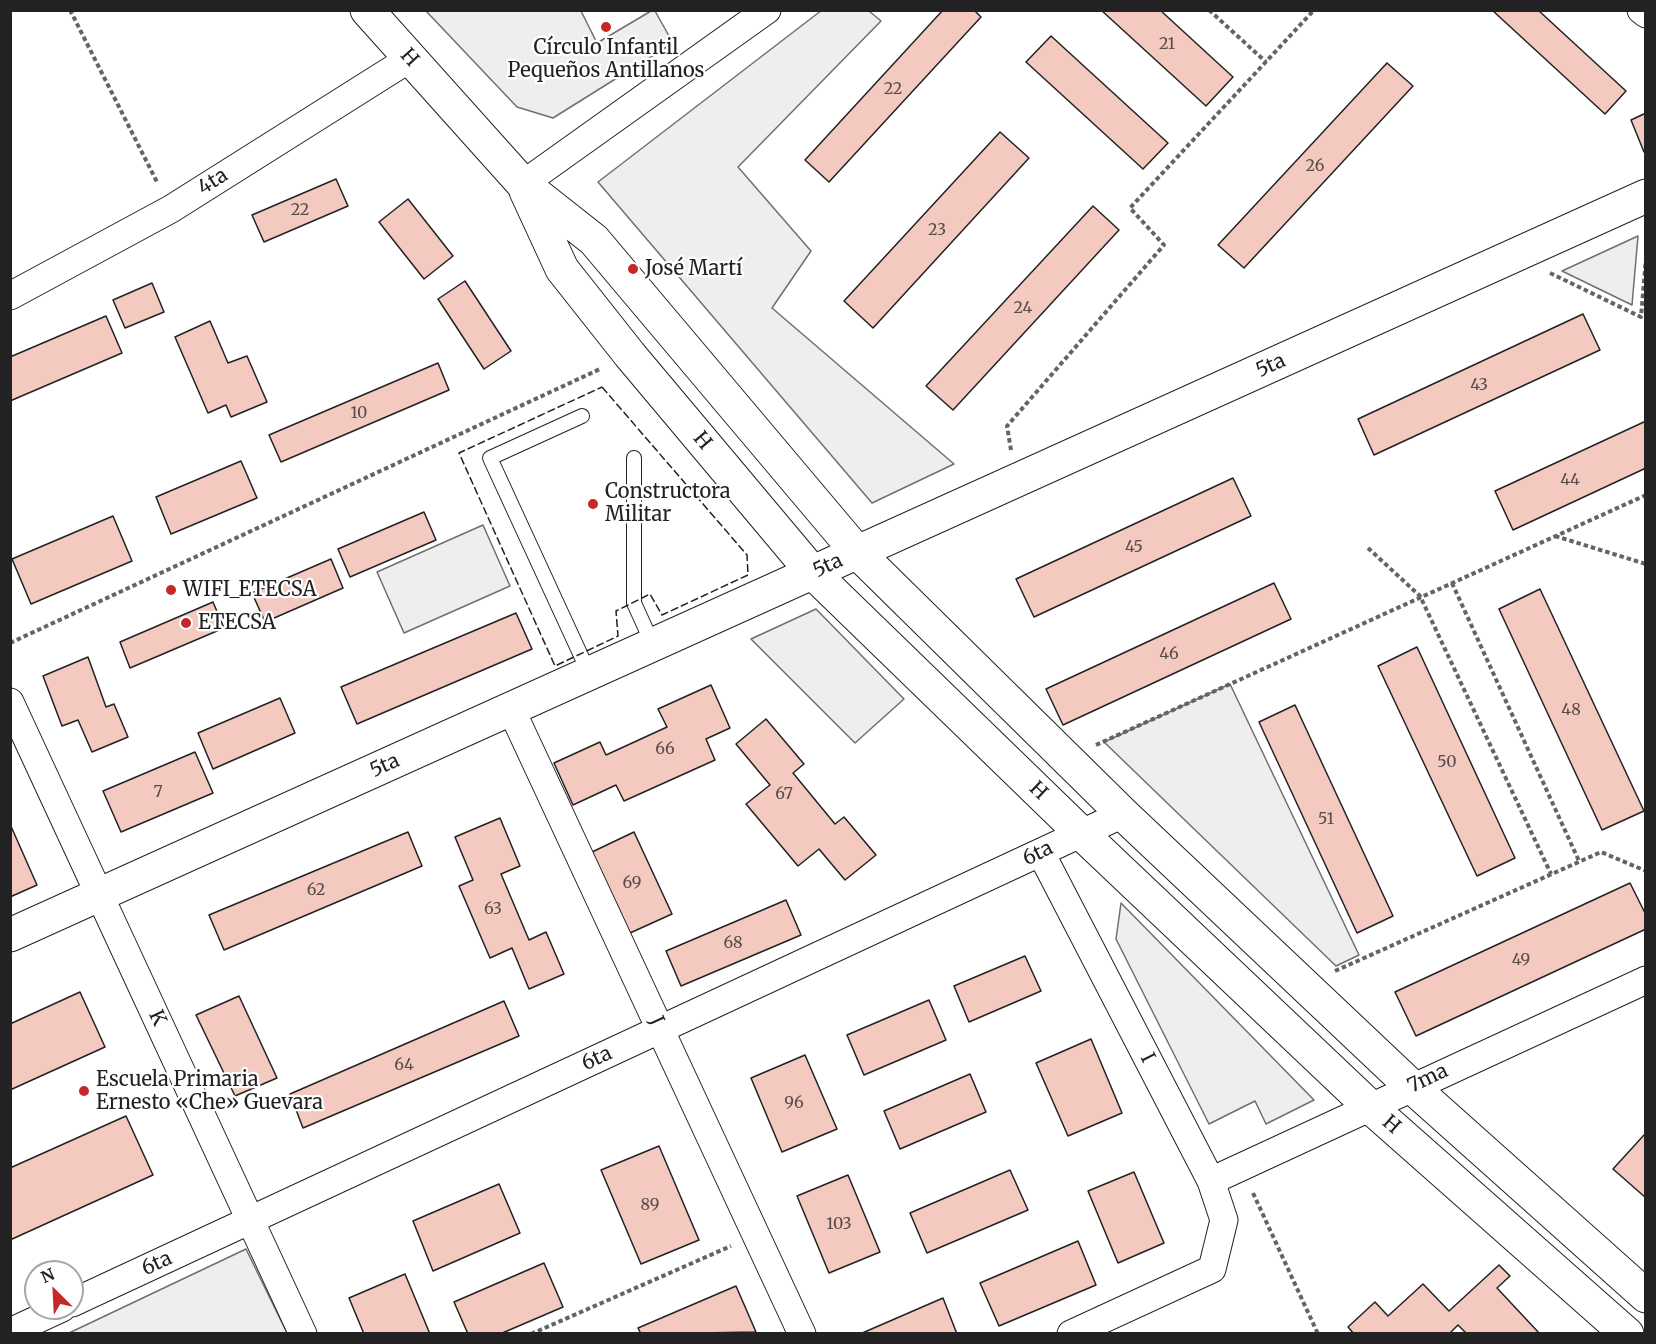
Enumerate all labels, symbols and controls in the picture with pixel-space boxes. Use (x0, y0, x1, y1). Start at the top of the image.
marker: Círculo Infantil Pequeños Antillanos (599, 20, 613, 34)
house number: 21 (1159, 34, 1175, 54)
place label: Círculo Infantil Pequeños Antillanos (508, 36, 704, 83)
street label: H (395, 44, 423, 72)
house number: 22 (884, 79, 902, 99)
house number: 26 (1306, 156, 1324, 176)
street label: 4ta (194, 164, 232, 200)
house number: 22 (291, 200, 309, 220)
house number: 23 (928, 220, 946, 240)
place label: José Martí (645, 257, 743, 281)
marker: José Martí (626, 262, 640, 276)
house number: 24 (1014, 298, 1032, 318)
street label: 5ta (1253, 349, 1289, 383)
house number: 43 (1470, 375, 1488, 395)
house number: 10 (351, 403, 367, 423)
street label: H (688, 427, 716, 455)
house number: 44 (1560, 470, 1580, 490)
place label: Constructora Militar (605, 480, 731, 527)
marker: Constructora Militar (586, 497, 600, 511)
house number: 45 (1125, 537, 1143, 557)
street label: 5ta (809, 549, 847, 583)
place label: WIFI_ETECSA (183, 578, 317, 602)
marker: WIFI_ETECSA (164, 583, 178, 597)
place label: ETECSA (198, 611, 276, 635)
marker: ETECSA (179, 616, 193, 630)
house number: 46 (1159, 644, 1179, 664)
house number: 48 (1561, 700, 1581, 720)
house number: 66 (655, 739, 675, 759)
street label: 5ta (367, 749, 403, 783)
house number: 50 (1437, 752, 1457, 772)
street label: H (1024, 777, 1052, 805)
house number: 7 (153, 782, 163, 802)
house number: 67 (775, 784, 793, 804)
house number: 51 (1318, 809, 1334, 829)
street label: 6ta (1019, 837, 1057, 871)
house number: 69 (623, 873, 641, 893)
house number: 62 (307, 880, 325, 900)
house number: 63 (484, 899, 502, 919)
house number: 68 (723, 933, 743, 953)
house number: 49 (1512, 950, 1530, 970)
street label: K (143, 1006, 171, 1030)
street label: J (644, 1013, 668, 1029)
street label: 6ta (578, 1042, 616, 1076)
street label: I (1135, 1049, 1159, 1067)
house number: 64 (394, 1055, 414, 1075)
street label: 7ma (1404, 1059, 1452, 1099)
place label: Escuela Primaria Ernesto «Che» Guevara (96, 1068, 323, 1115)
marker: Escuela Primaria Ernesto «Che» Guevara (77, 1084, 91, 1098)
house number: 96 (784, 1093, 804, 1113)
street label: H (1377, 1111, 1405, 1139)
house number: 89 (641, 1195, 659, 1215)
house number: 103 (826, 1214, 852, 1234)
street label: 6ta (138, 1247, 176, 1281)
north arrow (24, 1260, 84, 1320)
text: N (38, 1264, 57, 1287)

